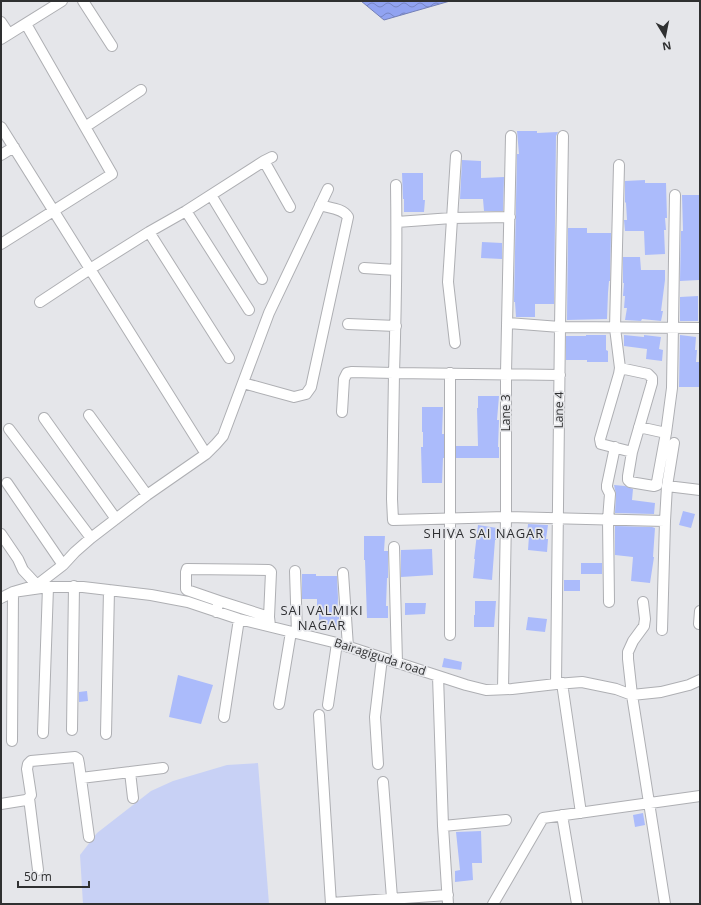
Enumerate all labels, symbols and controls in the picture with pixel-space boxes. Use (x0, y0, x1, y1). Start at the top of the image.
north arrow (645, 16, 685, 56)
text: N (661, 38, 673, 55)
street label: Lane 4 (550, 391, 567, 429)
street label: Lane 3 (497, 394, 514, 432)
district label: SHIVA SAI NAGAR (424, 524, 544, 542)
district label: SAI VALMIKI NAGAR (280, 601, 364, 634)
street label: Bairagiguda road (332, 634, 428, 679)
scale bar (18, 863, 89, 889)
text: 50 m (24, 868, 52, 885)

